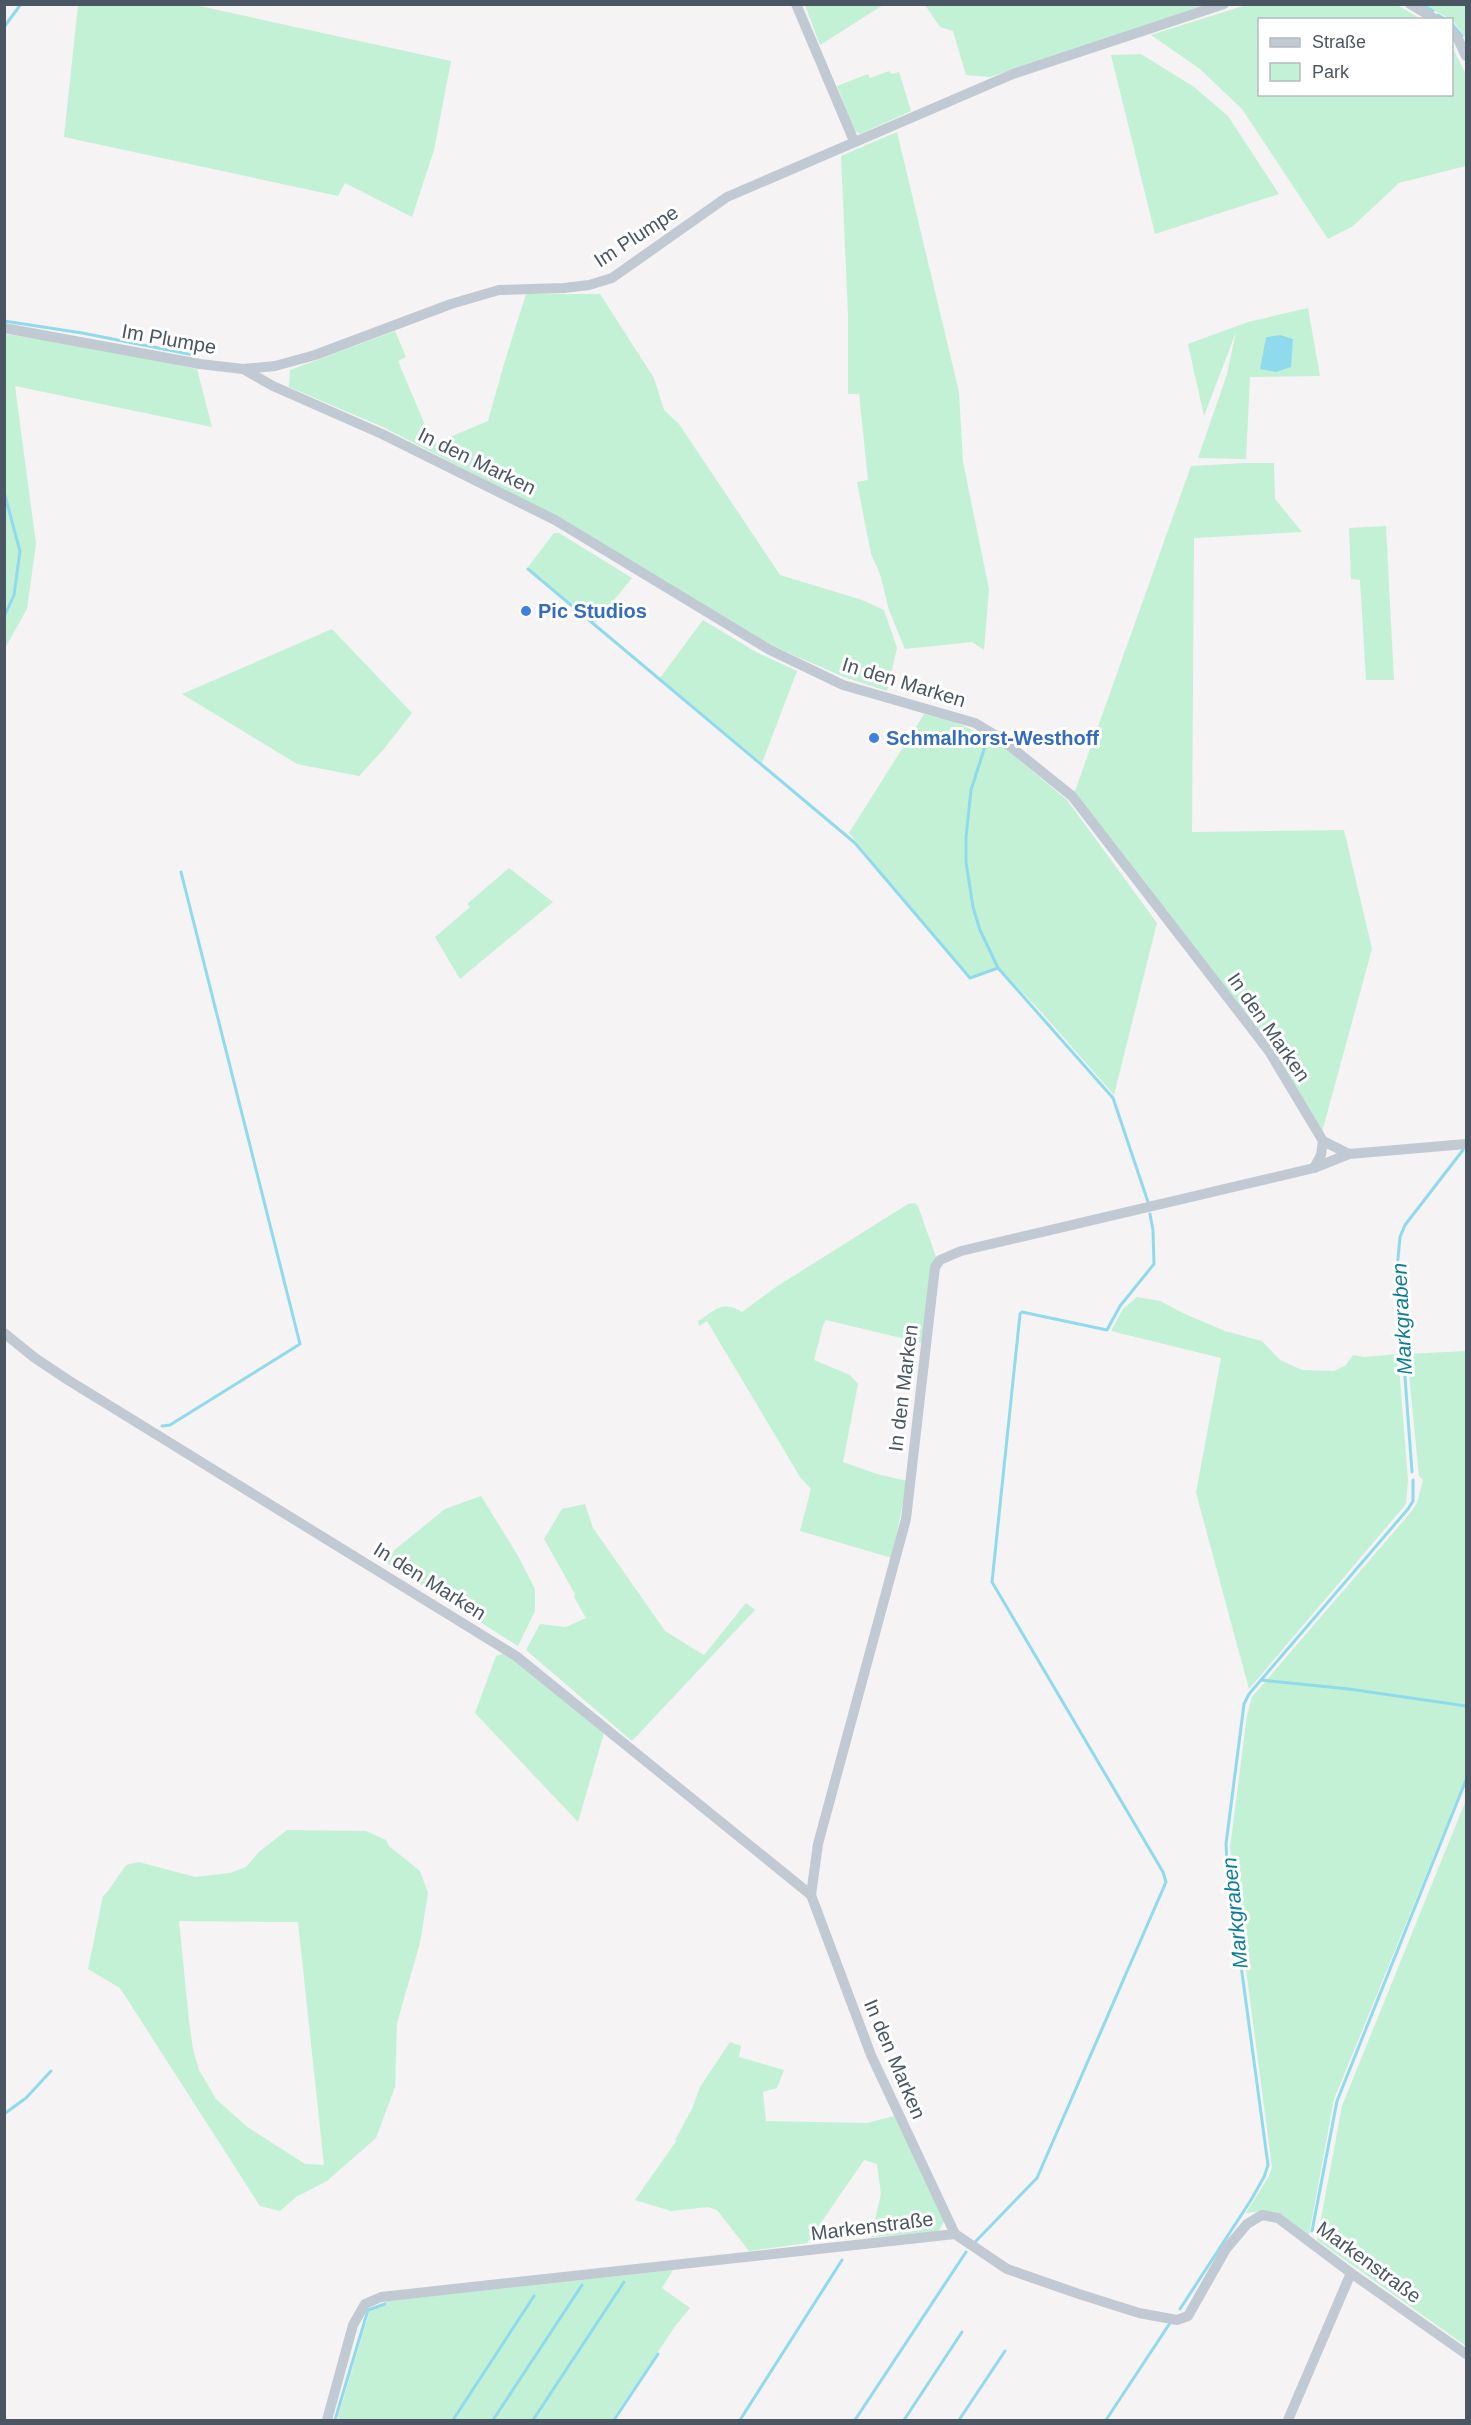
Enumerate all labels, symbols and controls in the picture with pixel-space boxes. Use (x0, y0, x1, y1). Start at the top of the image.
legend (1258, 18, 1453, 96)
text: Straße (1312, 32, 1366, 52)
text: Park (1312, 62, 1350, 82)
street label: Im Plumpe (590, 201, 682, 271)
street label: Im Plumpe (120, 320, 218, 358)
street label: In den Marken (415, 423, 539, 499)
place label: Pic Studios (538, 600, 647, 622)
marker: Pic Studios (519, 604, 533, 618)
street label: In den Marken (840, 653, 968, 711)
place label: Schmalhorst-Westhoff (886, 727, 1099, 749)
marker: Schmalhorst-Westhoff (867, 731, 881, 745)
street label: In den Marken (1223, 968, 1315, 1086)
water label: Markgraben (1387, 1262, 1416, 1376)
street label: In den Marken (884, 1323, 922, 1453)
street label: In den Marken (370, 1538, 490, 1624)
water label: Markgraben (1217, 1856, 1252, 1970)
street label: In den Marken (860, 1996, 930, 2122)
street label: Markenstraße (809, 2208, 935, 2244)
street label: Markenstraße (1313, 2217, 1425, 2307)

